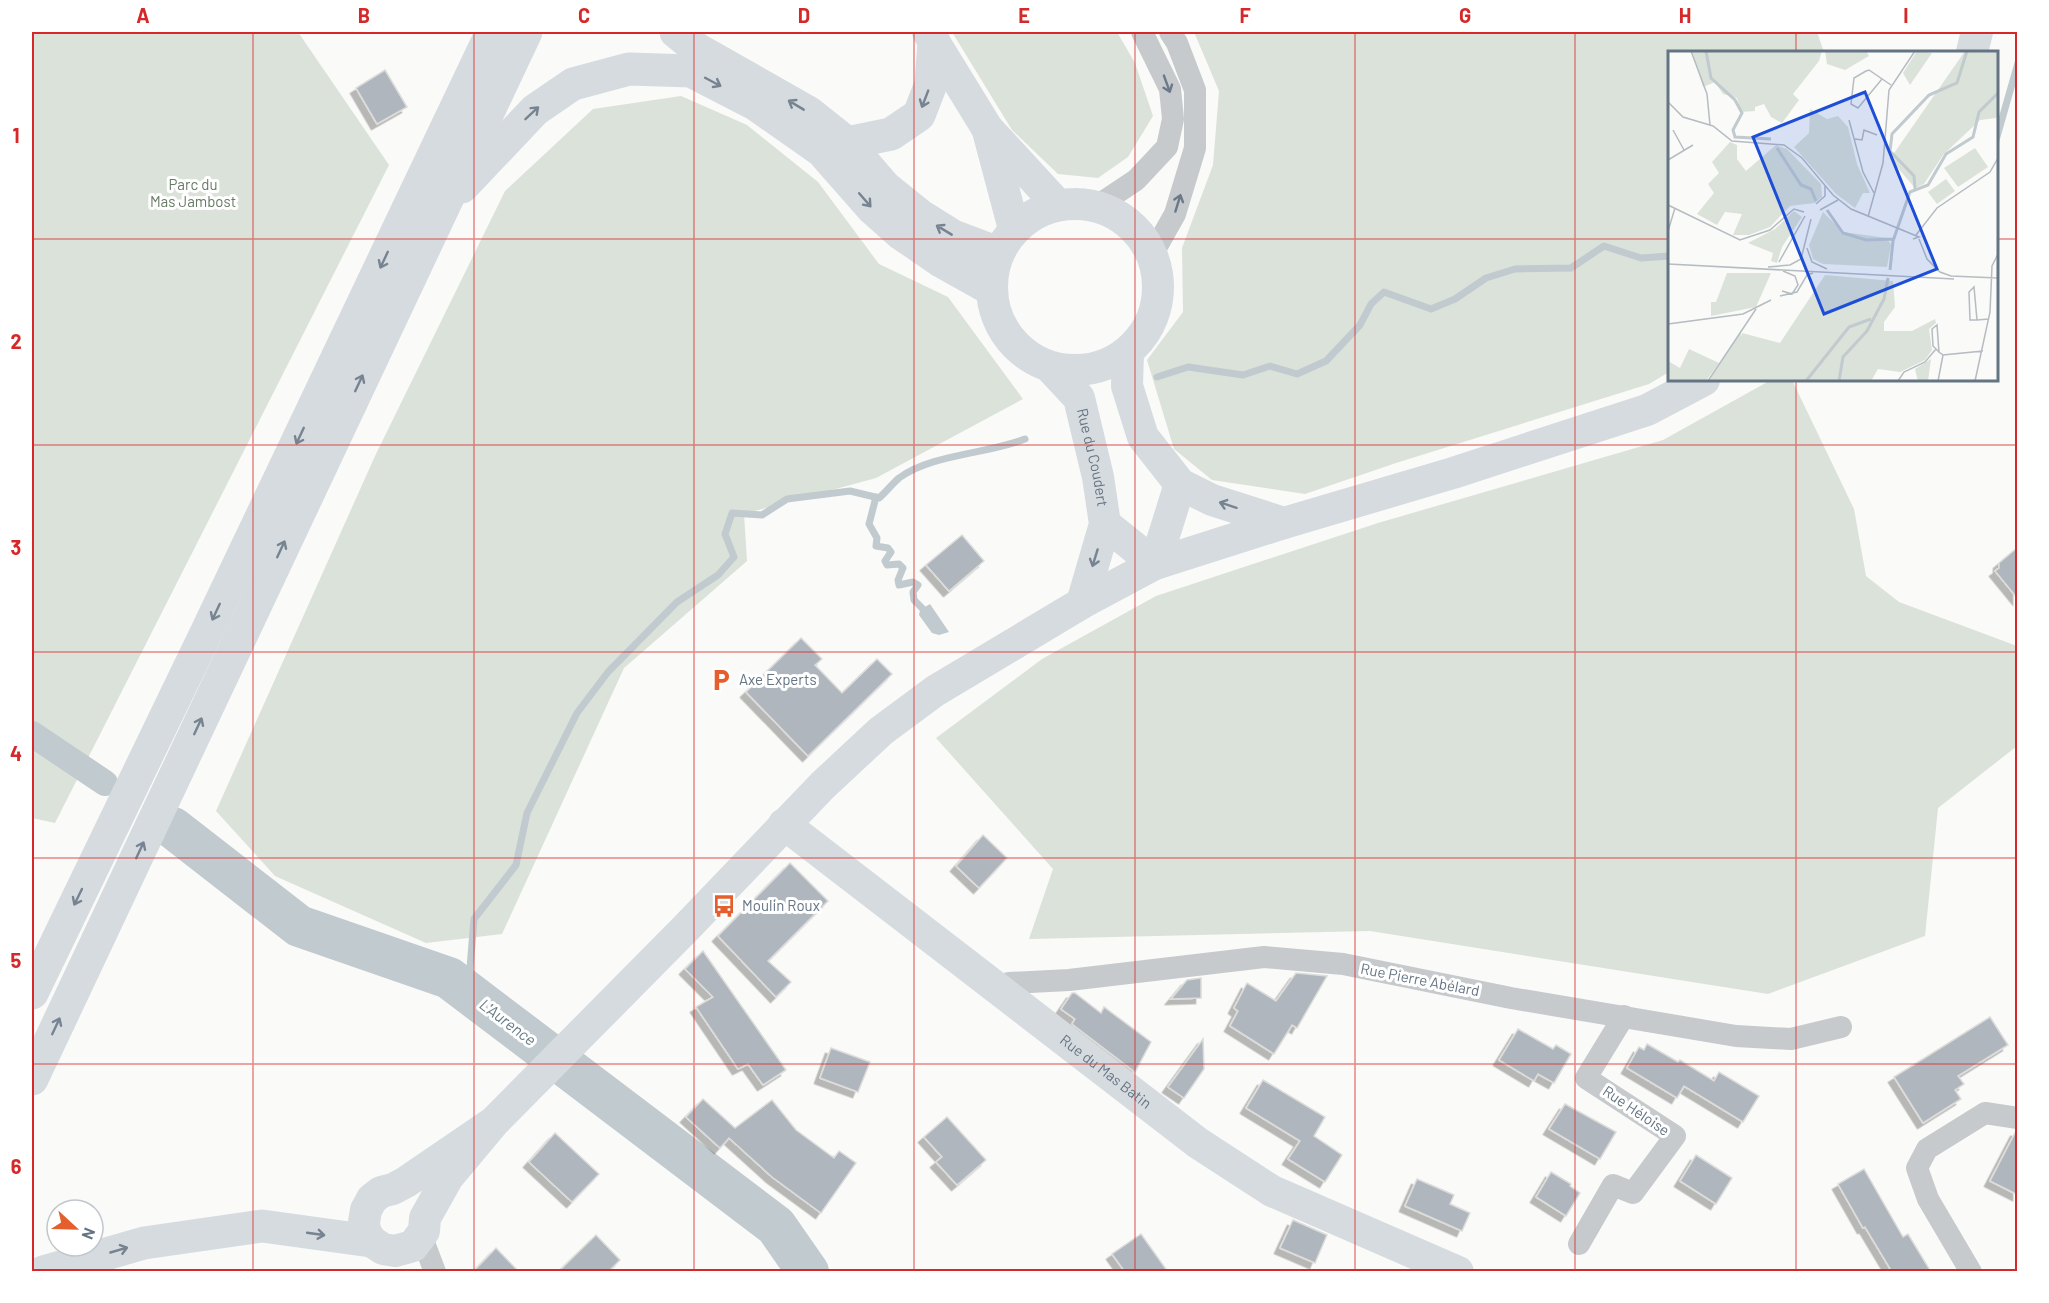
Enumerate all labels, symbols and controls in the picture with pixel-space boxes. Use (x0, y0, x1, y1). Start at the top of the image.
text: A (136, 3, 150, 27)
text: B (358, 3, 370, 27)
text: C (578, 3, 590, 27)
text: D (798, 3, 810, 27)
text: E (1018, 3, 1030, 27)
text: F (1239, 3, 1251, 27)
text: G (1459, 3, 1471, 27)
text: H (1679, 3, 1691, 27)
text: I (1903, 3, 1909, 27)
inset map (1668, 51, 1998, 381)
one-way arrow (1162, 75, 1173, 93)
one-way arrow (703, 77, 721, 88)
one-way arrow (919, 89, 930, 108)
one-way arrow (788, 98, 805, 110)
one-way arrow (525, 106, 540, 121)
text: 1 (12, 123, 20, 147)
park label: Parc du Mas Jambost (150, 175, 236, 210)
one-way arrow (858, 192, 872, 207)
one-way arrow (1173, 193, 1184, 212)
one-way arrow (936, 224, 953, 236)
one-way arrow (378, 250, 389, 268)
text: 2 (10, 329, 22, 353)
one-way arrow (354, 374, 366, 392)
street label: Rue du Coudert (1074, 406, 1112, 508)
one-way arrow (294, 426, 306, 444)
one-way arrow (1219, 499, 1238, 510)
text: 3 (11, 535, 21, 559)
one-way arrow (275, 541, 287, 559)
one-way arrow (1089, 548, 1100, 567)
one-way arrow (210, 602, 222, 620)
parking icon: Axe Experts (708, 667, 734, 693)
place label: Axe Experts (739, 670, 817, 688)
one-way arrow (193, 717, 205, 735)
text: 4 (10, 741, 22, 765)
one-way arrow (134, 841, 146, 859)
one-way arrow (72, 887, 83, 905)
bus stop icon: Moulin Roux (711, 893, 737, 919)
place label: Moulin Roux (742, 896, 820, 914)
text: 5 (11, 948, 22, 972)
street label: Rue Pierre Abélard (1359, 959, 1481, 999)
water label: L'Aurence (476, 994, 540, 1049)
one-way arrow (51, 1018, 63, 1036)
street label: Rue du Mas Batin (1057, 1030, 1155, 1112)
street label: Rue Héloise (1600, 1081, 1673, 1139)
text: 6 (11, 1154, 22, 1178)
north arrow (45, 1198, 105, 1258)
text: N (79, 1225, 100, 1242)
one-way arrow (306, 1228, 326, 1239)
one-way arrow (109, 1244, 128, 1255)

